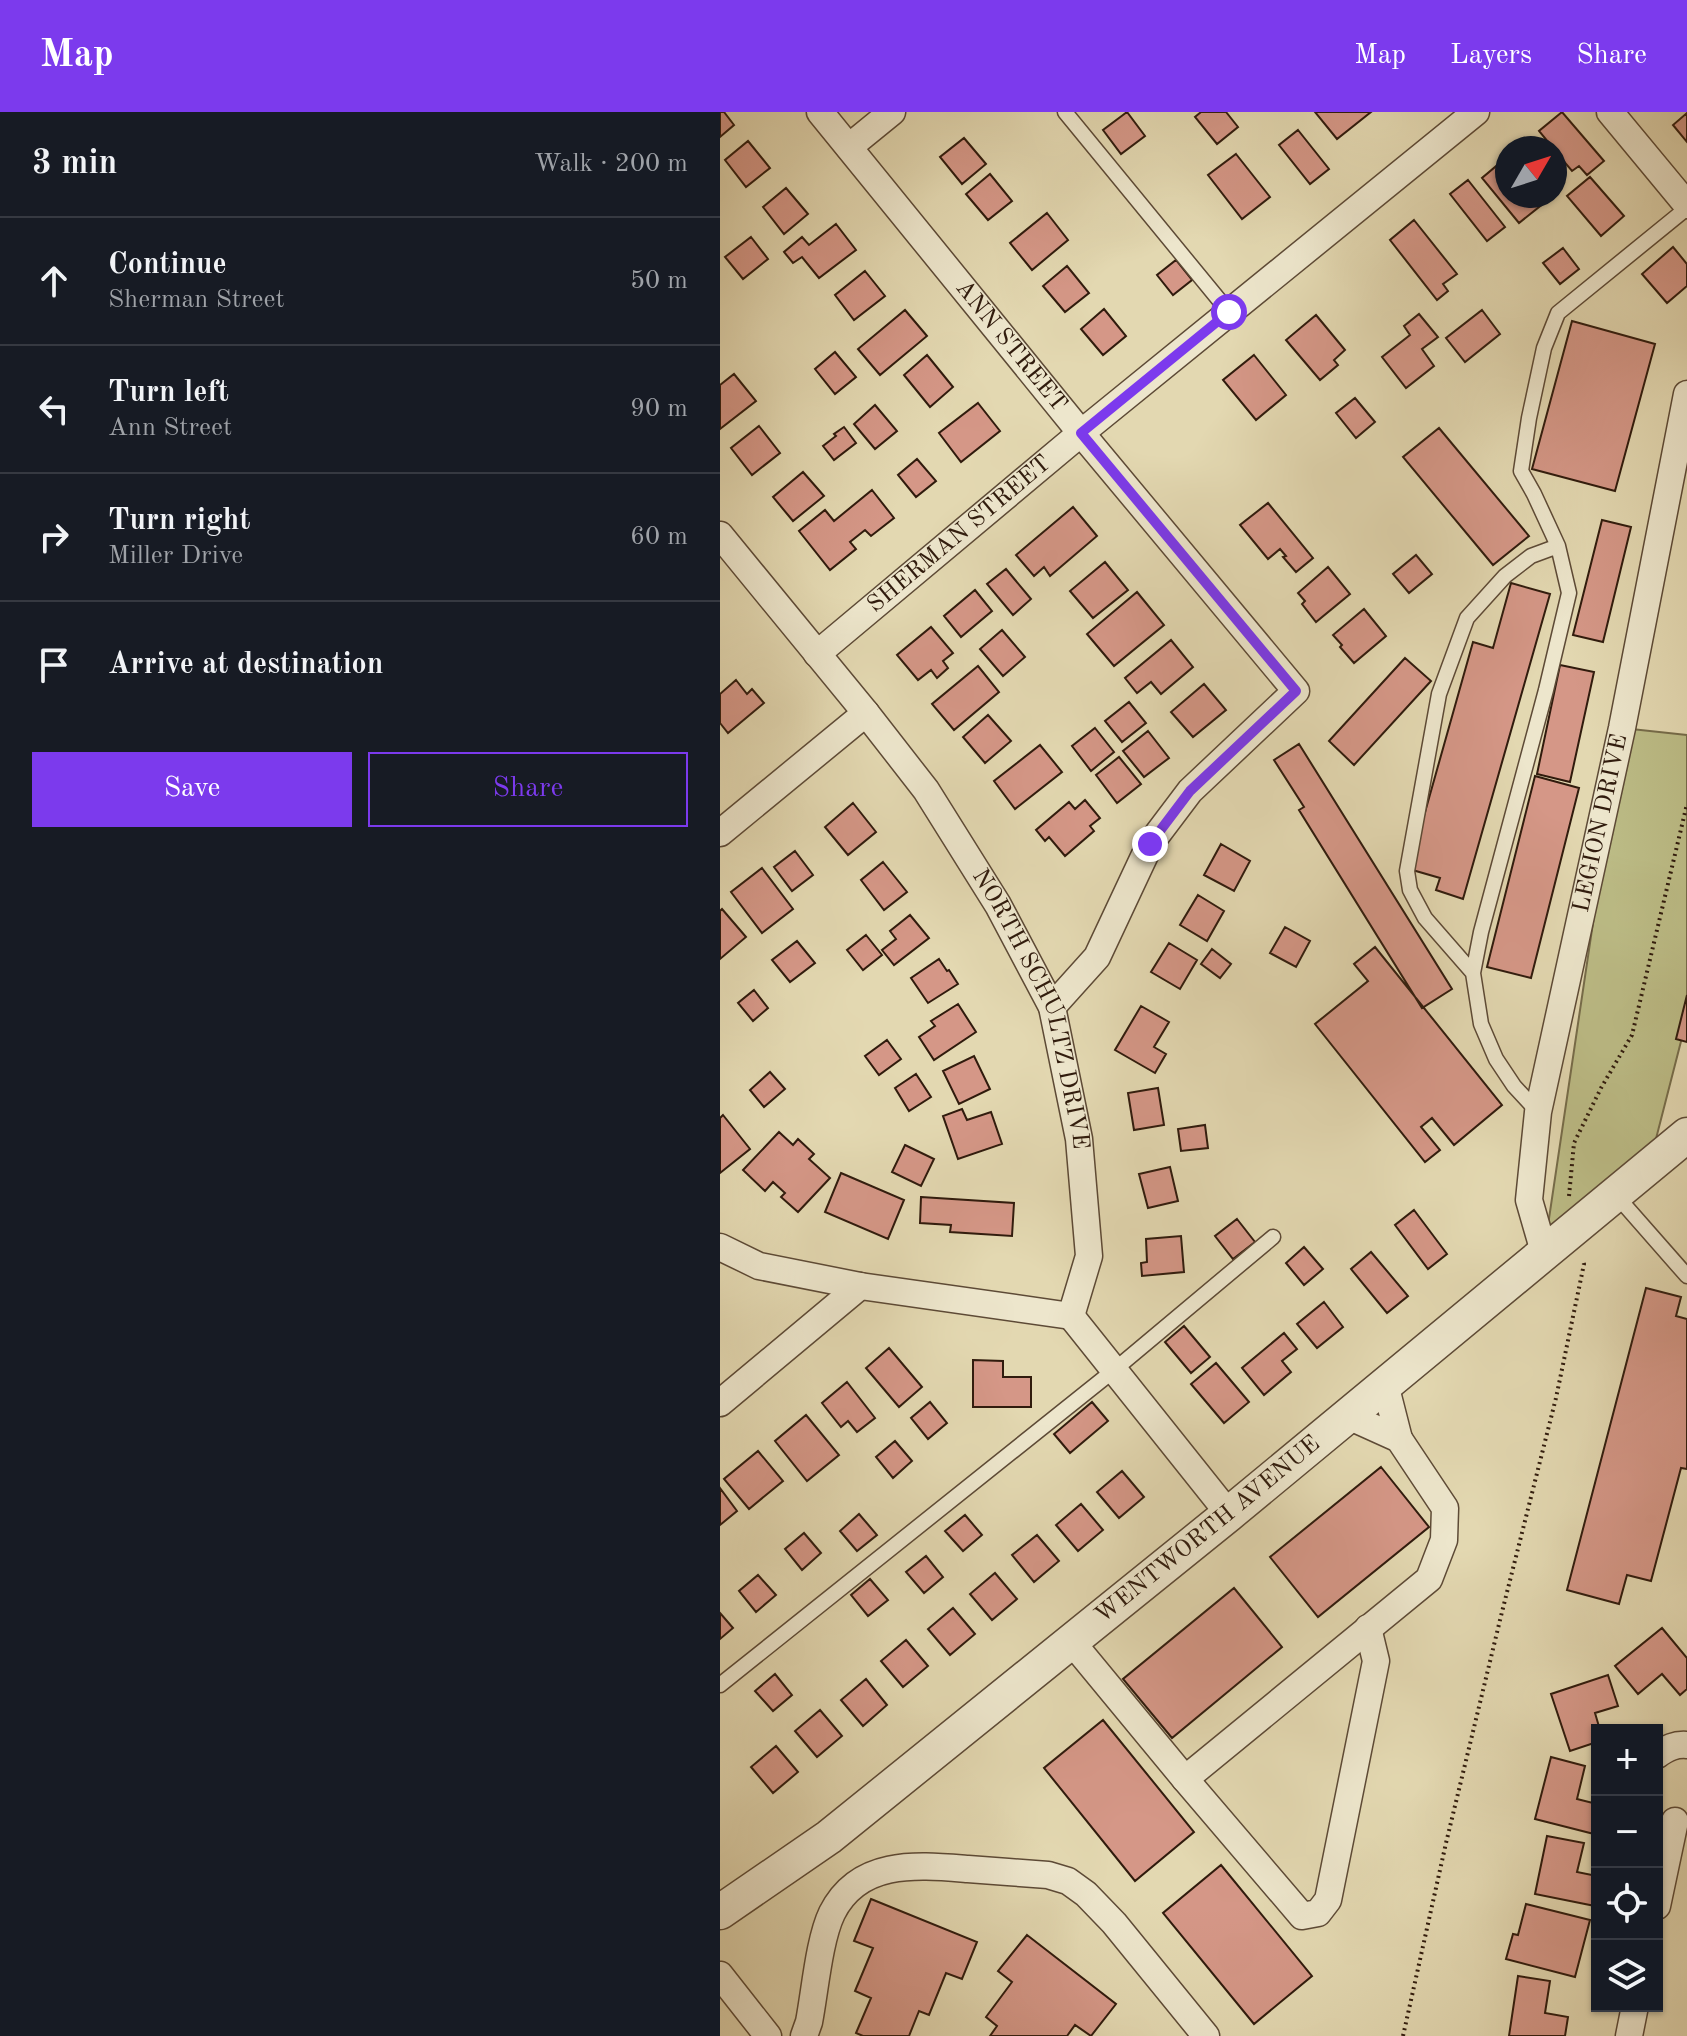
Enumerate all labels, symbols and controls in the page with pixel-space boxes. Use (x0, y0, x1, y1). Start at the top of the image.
text: Map (40, 37, 114, 75)
text: Map (1354, 42, 1406, 70)
text: Layers (1450, 42, 1532, 70)
text: Share (1576, 42, 1647, 70)
north arrow (1495, 136, 1567, 208)
text: 3 min (32, 147, 117, 181)
text: Walk · 200 m (534, 151, 688, 177)
text: Continue (108, 250, 227, 280)
icon: ahead (32, 259, 76, 303)
text: 50 m (630, 268, 688, 294)
street label: ANN STREET (950, 276, 1071, 417)
text: Sherman Street (108, 287, 285, 313)
route start (1211, 294, 1247, 330)
text: Turn left (108, 378, 229, 408)
icon: left (32, 387, 76, 431)
text: 90 m (630, 396, 688, 422)
text: Ann Street (108, 415, 232, 441)
street label: SHERMAN STREET (863, 451, 1056, 618)
text: Turn right (108, 506, 250, 536)
icon: right (32, 515, 76, 559)
text: 60 m (630, 524, 688, 550)
text: Miller Drive (108, 543, 243, 569)
icon: arrive (32, 643, 76, 687)
text: Arrive at destination (108, 650, 383, 680)
street label: LEGION DRIVE (1570, 732, 1632, 915)
button: Save (32, 752, 352, 827)
button: Share (368, 752, 688, 827)
route end (1132, 826, 1168, 862)
street label: NORTH SCHULTZ DRIVE (967, 865, 1092, 1150)
street label: WENTWORTH AVENUE (1091, 1432, 1325, 1629)
map controls (1591, 1724, 1663, 2012)
button: + (1591, 1724, 1663, 1796)
button: − (1591, 1796, 1663, 1868)
button: locate (1591, 1868, 1663, 1940)
button: layers (1591, 1940, 1663, 2012)

